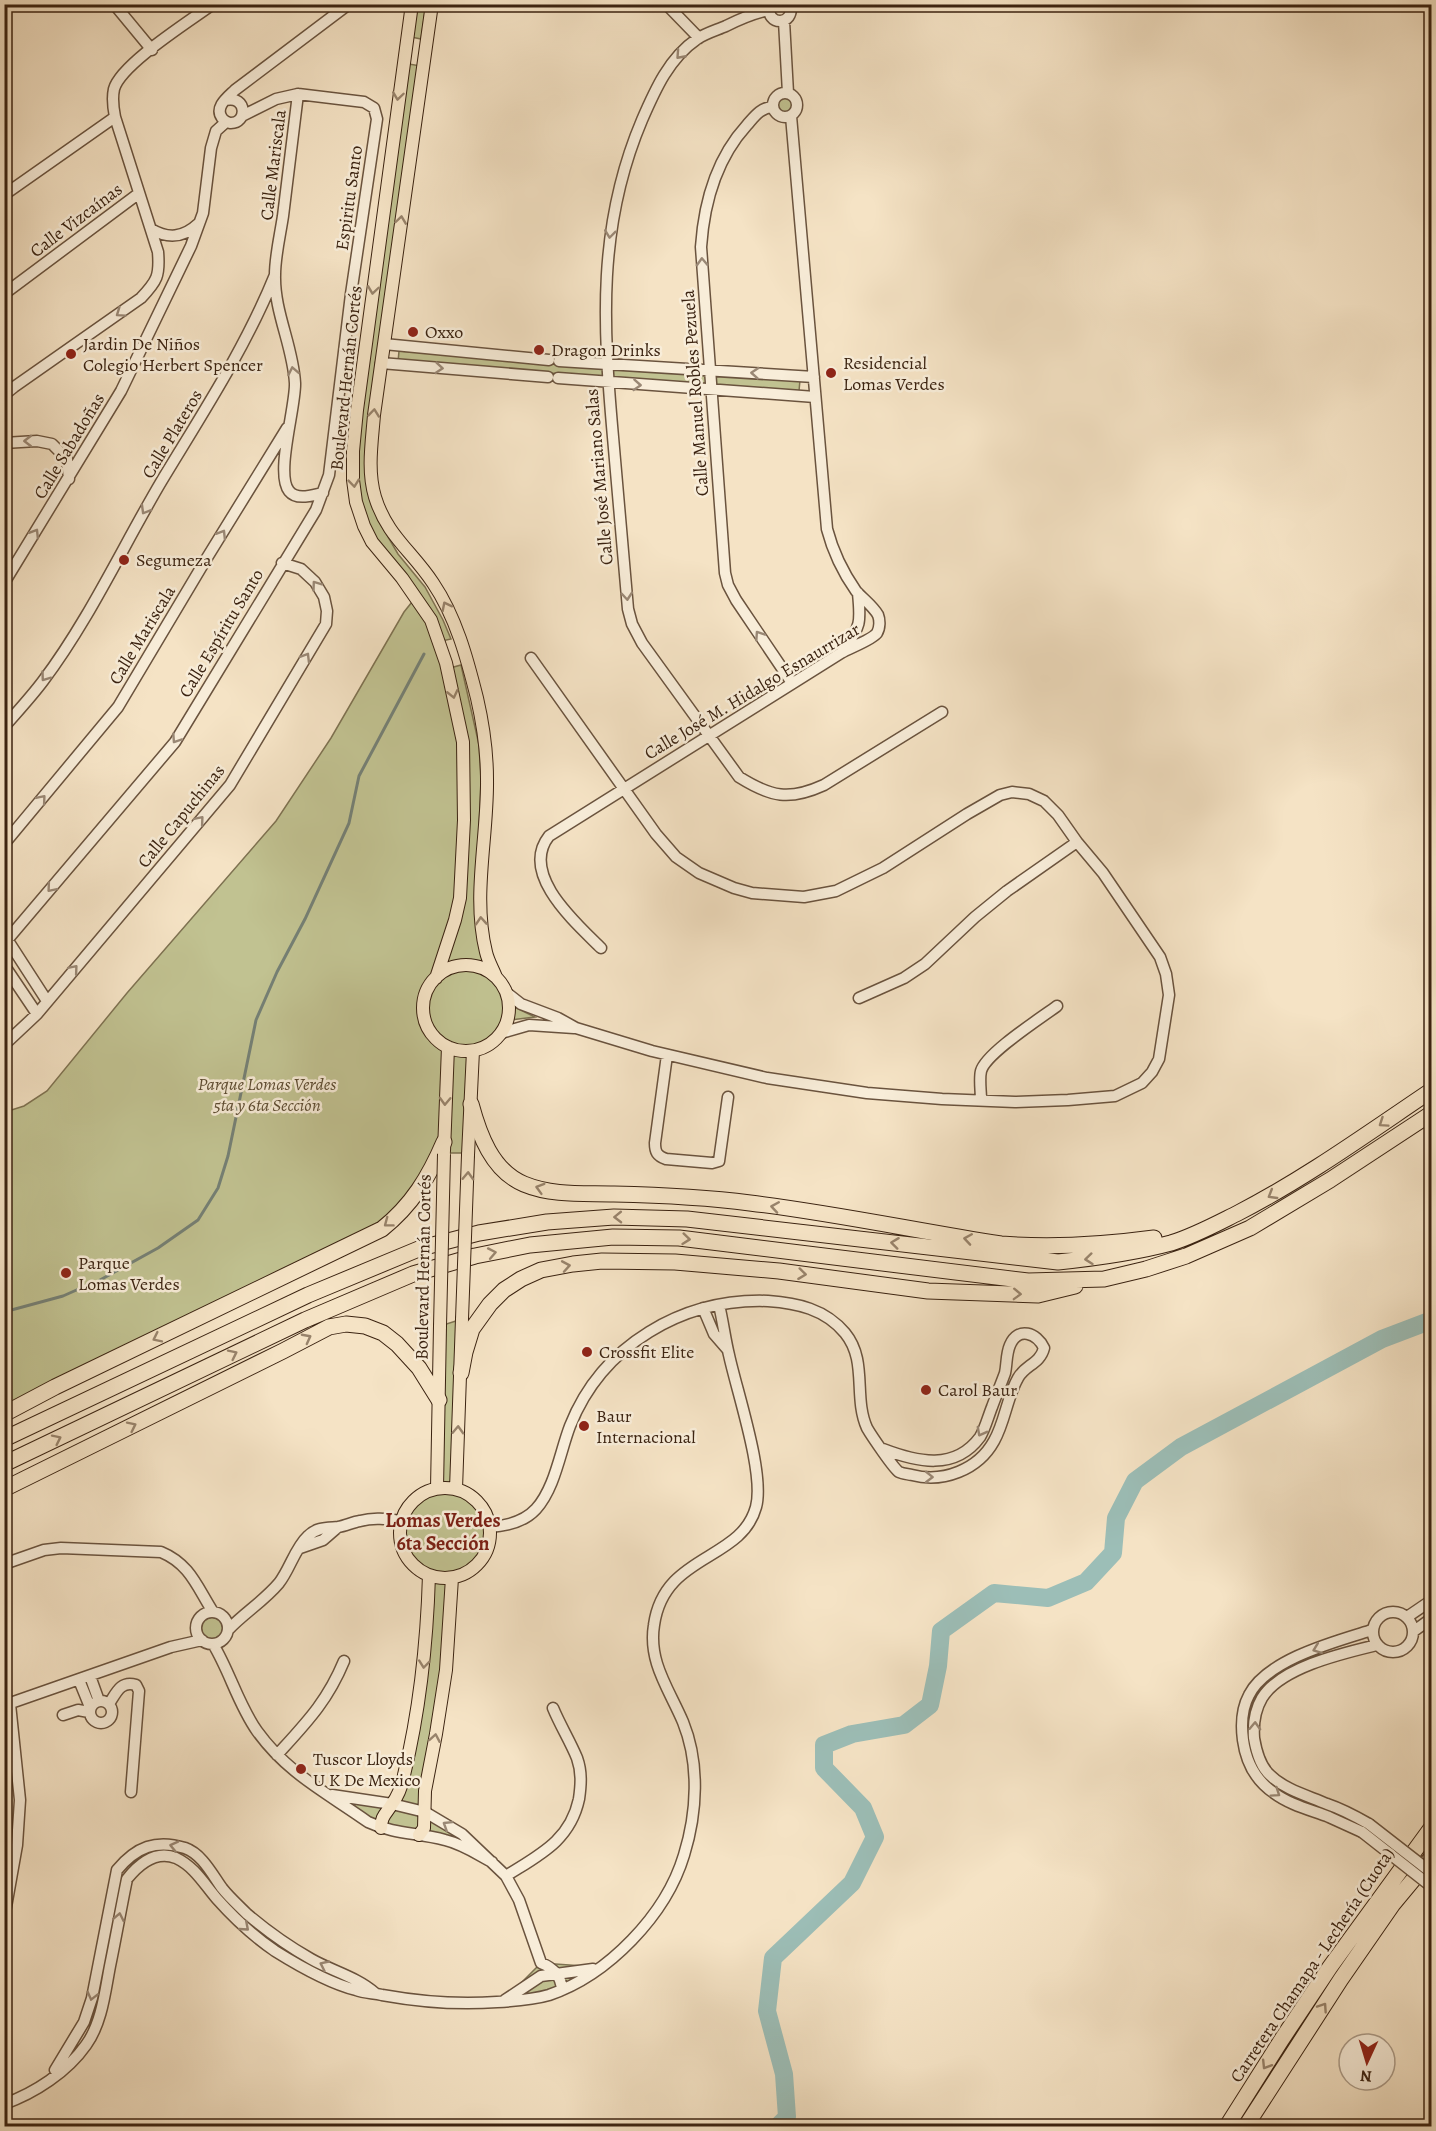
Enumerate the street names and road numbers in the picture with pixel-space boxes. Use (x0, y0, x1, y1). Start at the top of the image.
street label: Calle Mariscala (254, 108, 292, 222)
street label: Espiritu Santo (330, 144, 368, 252)
street label: Calle Vizcaínas (25, 177, 127, 263)
street label: Boulevard Hernán Cortés (324, 284, 368, 472)
street label: Calle Manuel Robles Pezuela (676, 288, 714, 497)
street label: Calle Plateros (136, 385, 208, 483)
street label: Calle José Mariano Salas (579, 388, 619, 566)
street label: Calle Sabadoñas (28, 389, 110, 503)
street label: Calle Espíritu Santo (173, 564, 269, 702)
street label: Calle Mariscala (103, 581, 181, 689)
street label: Calle José M. Hidalgo Esnaurrizar (640, 617, 864, 765)
street label: Calle Capuchinas (132, 759, 230, 873)
street label: Boulevard Hernán Cortés (409, 1174, 437, 1360)
street label: Carretera Chamapa - Lechería (Cuota) (1224, 1843, 1400, 2087)

